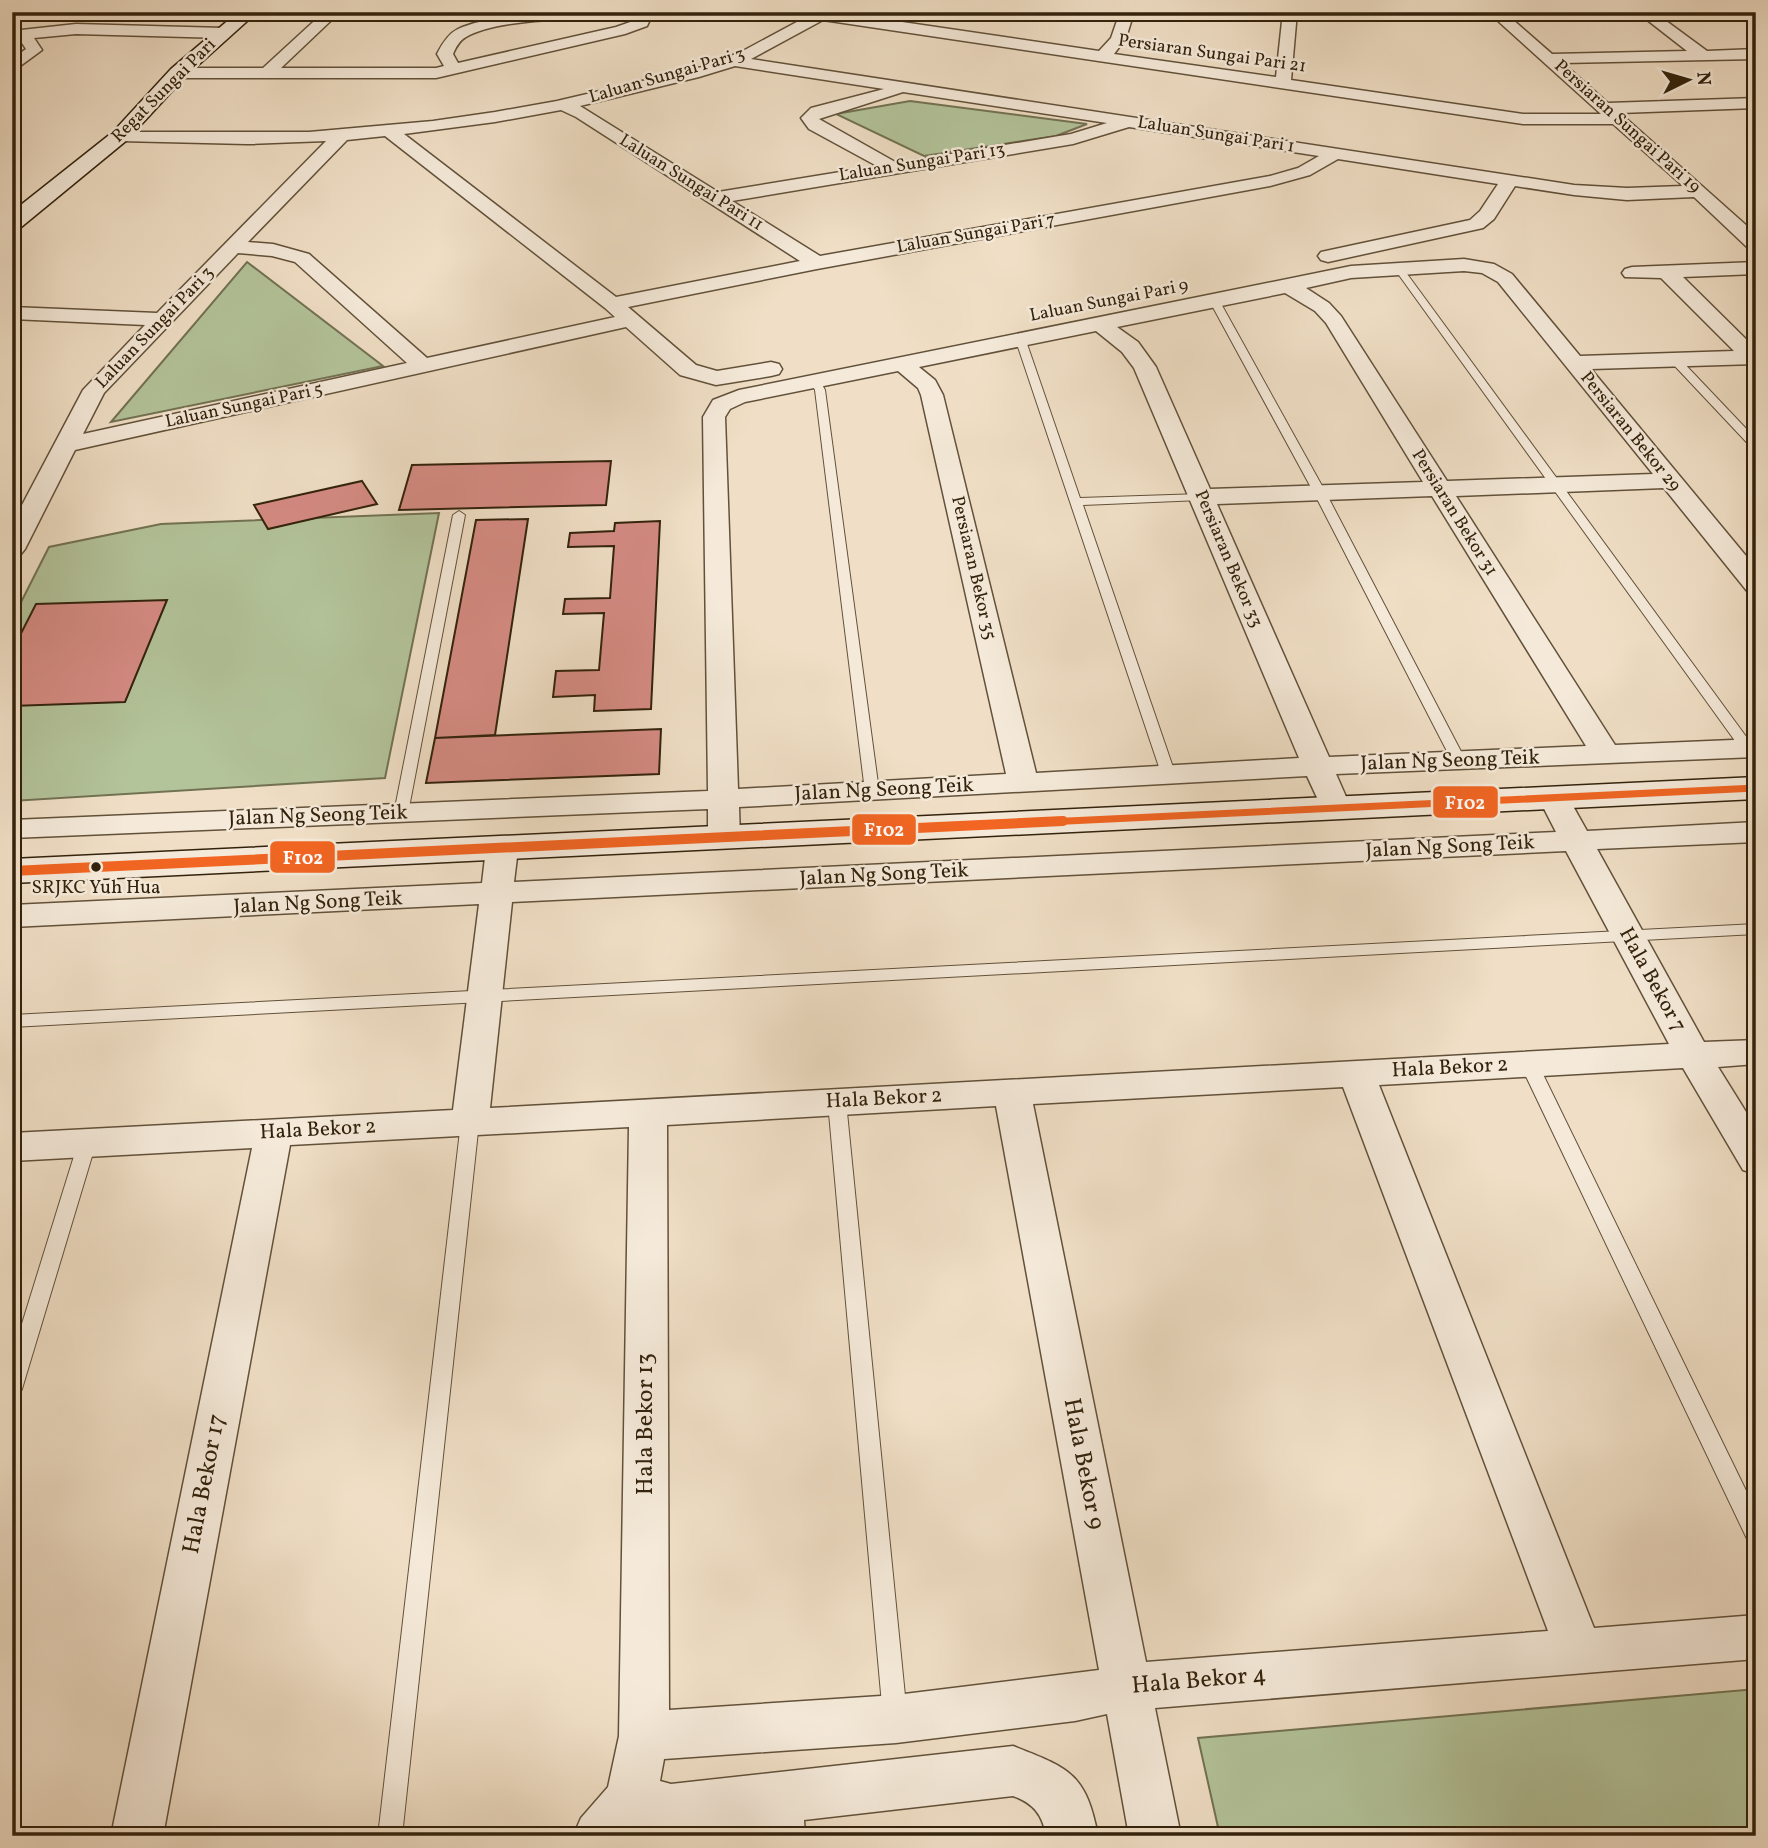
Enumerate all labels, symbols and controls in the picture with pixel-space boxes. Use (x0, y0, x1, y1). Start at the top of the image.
street label: Persiaran Sungai Pari 21 (1116, 28, 1308, 80)
street label: Regat Sungai Pari (106, 33, 222, 149)
street label: Laluan Sungai Pari 3 (586, 42, 748, 110)
north arrow (1652, 46, 1722, 116)
street label: Persiaran Sungai Pari 19 (1548, 54, 1706, 200)
text: N (1689, 71, 1717, 87)
street label: Laluan Sungai Pari 1 (1136, 110, 1296, 160)
street label: Laluan Sungai Pari 11 (614, 128, 768, 238)
street label: Laluan Sungai Pari 13 (837, 138, 1007, 188)
street label: Laluan Sungai Pari 7 (895, 208, 1057, 260)
street label: Laluan Sungai Pari 3 (90, 261, 220, 395)
street label: Laluan Sungai Pari 9 (1027, 273, 1191, 329)
street label: Persiaran Bekor 29 (1574, 367, 1686, 497)
street label: Laluan Sungai Pari 5 (163, 377, 325, 435)
street label: Persiaran Bekor 31 (1405, 445, 1503, 581)
street label: Persiaran Bekor 33 (1188, 486, 1268, 632)
street label: Persiaran Bekor 35 (944, 494, 1002, 642)
street label: Jalan Ng Seong Teik (1360, 743, 1541, 779)
street label: Jalan Ng Seong Teik (794, 771, 975, 809)
line badge: F102 (1432, 785, 1499, 819)
text: F102 (1445, 791, 1485, 817)
street label: Jalan Ng Seong Teik (228, 798, 409, 834)
line badge: F102 (851, 813, 917, 846)
text: F102 (864, 818, 904, 844)
street label: Jalan Ng Song Teik (1365, 828, 1536, 866)
line badge: F102 (269, 840, 336, 874)
text: F102 (283, 846, 323, 872)
street label: Jalan Ng Song Teik (799, 856, 970, 894)
marker: SRJKC Yuh Hua (89, 860, 103, 874)
place label: SRJKC Yuh Hua (31, 875, 161, 901)
street label: Jalan Ng Song Teik (233, 884, 404, 922)
street label: Hala Bekor 7 (1611, 922, 1693, 1038)
street label: Hala Bekor 2 (1391, 1050, 1509, 1086)
street label: Hala Bekor 2 (825, 1081, 943, 1117)
street label: Hala Bekor 2 (259, 1112, 377, 1148)
street label: Hala Bekor 13 (629, 1353, 663, 1495)
street label: Hala Bekor 9 (1054, 1395, 1112, 1533)
street label: Hala Bekor 17 (175, 1411, 235, 1557)
street label: Hala Bekor 4 (1130, 1658, 1268, 1704)

